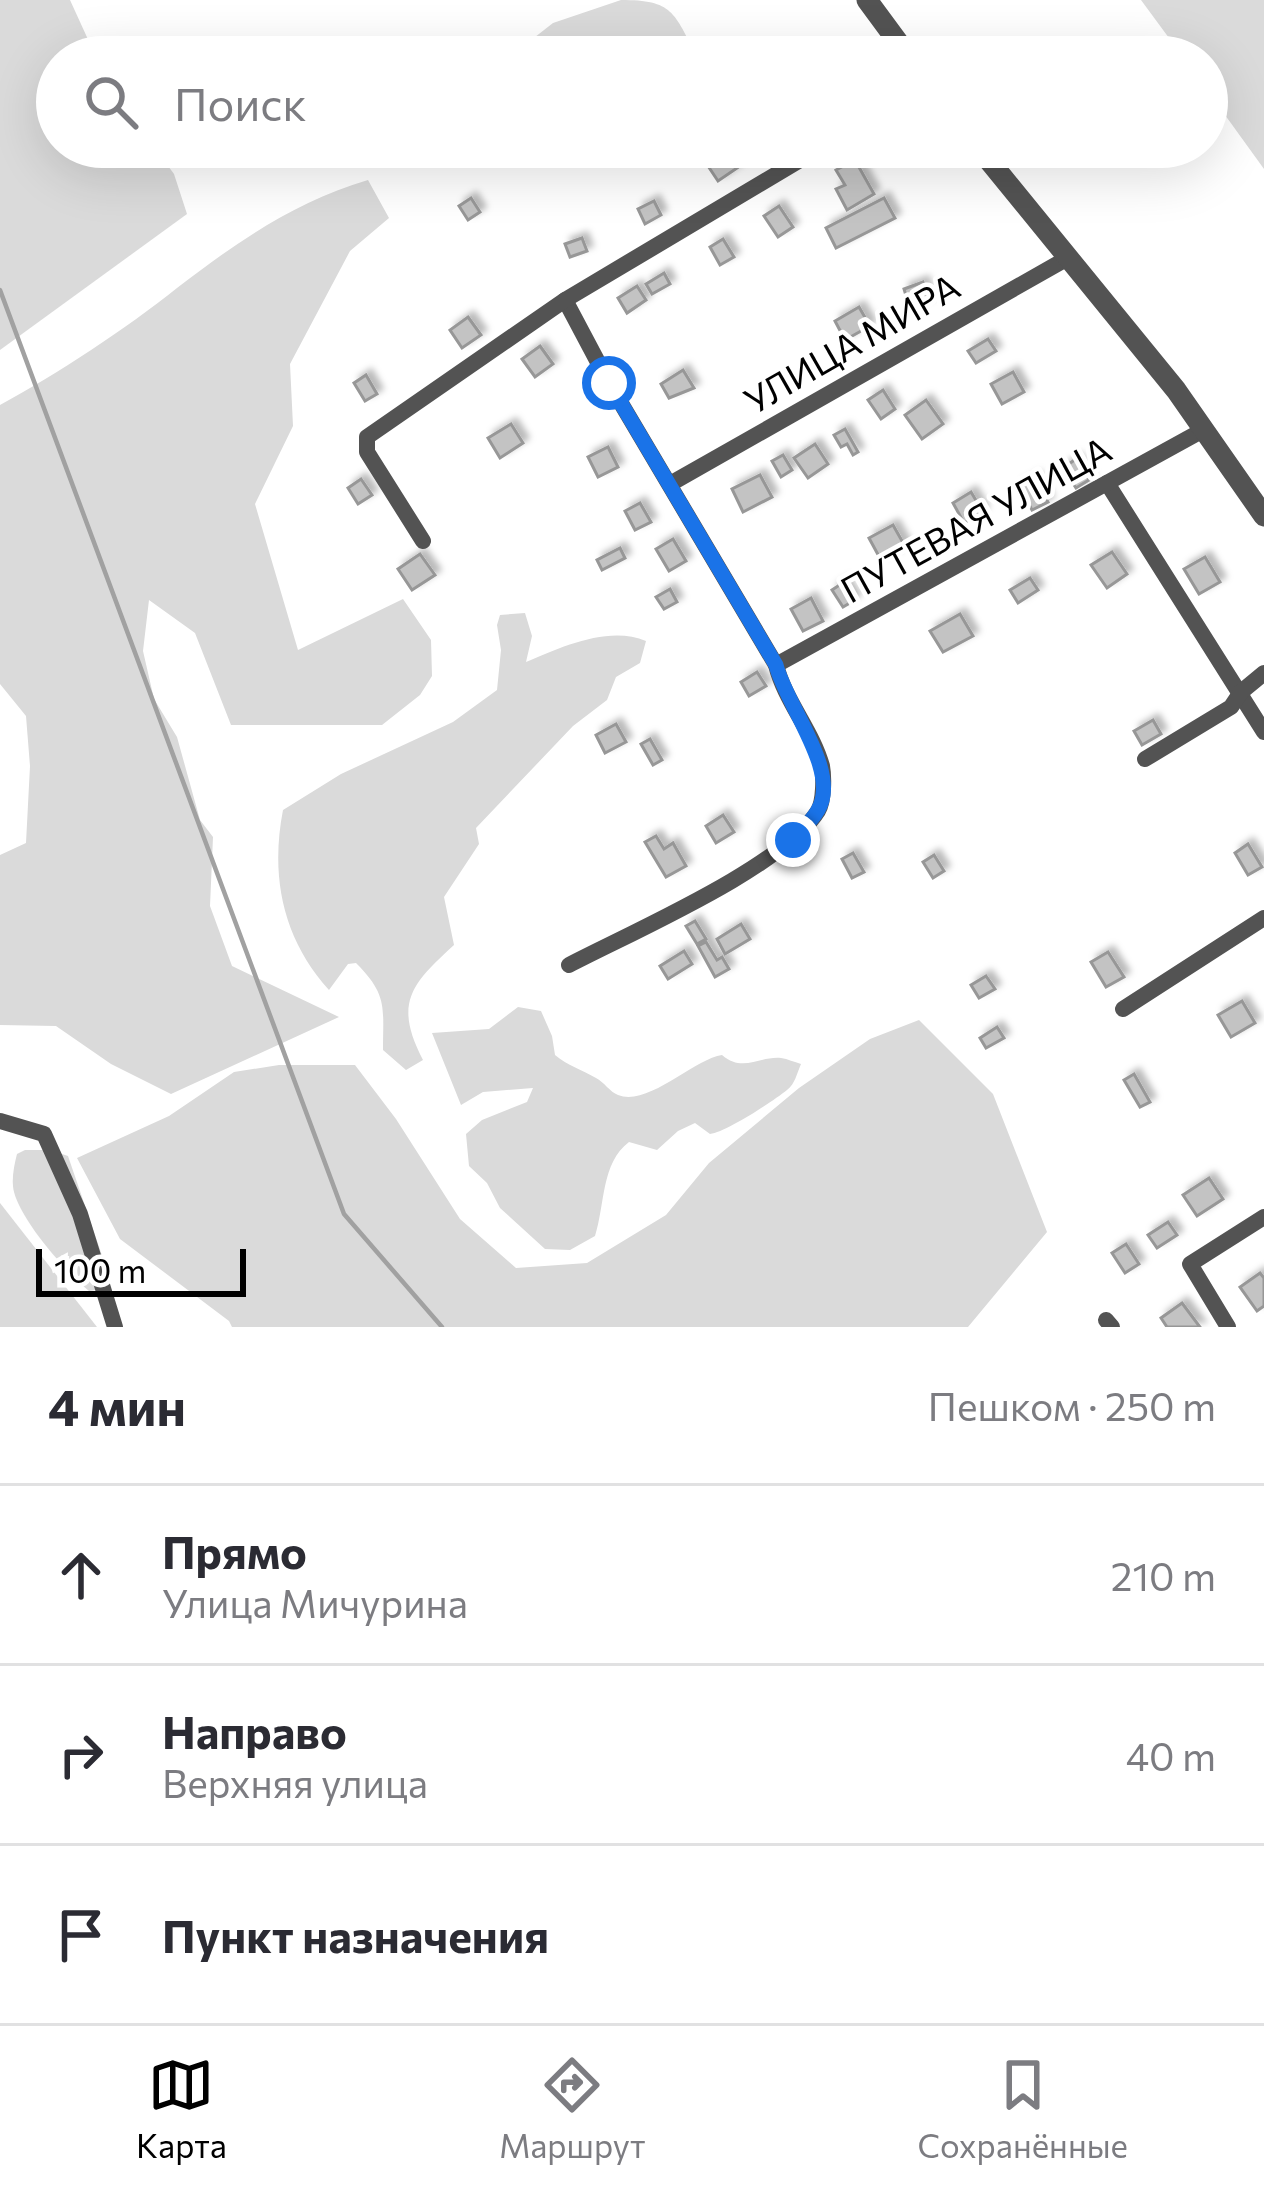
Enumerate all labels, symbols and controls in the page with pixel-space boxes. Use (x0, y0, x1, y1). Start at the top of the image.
search box (36, 36, 1228, 168)
icon: search (78, 69, 144, 135)
text: Поиск (174, 75, 307, 130)
street label: УЛИЦА МИРА (735, 263, 967, 421)
route start (582, 356, 636, 410)
street label: ПУТЕВАЯ УЛИЦА (832, 426, 1118, 610)
route end (766, 813, 820, 867)
scale bar (36, 1243, 246, 1296)
text: 100 m (54, 1249, 146, 1290)
text: 4 мин (48, 1374, 186, 1437)
text: Пешком · 250 m (928, 1381, 1216, 1429)
text: Прямо (162, 1523, 307, 1578)
icon: ahead (48, 1542, 114, 1608)
text: 210 m (1111, 1551, 1216, 1599)
text: Улица Мичурина (162, 1578, 468, 1626)
text: Направо (162, 1703, 347, 1758)
icon: right (48, 1722, 114, 1788)
text: 40 m (1126, 1731, 1216, 1779)
text: Верхняя улица (162, 1758, 428, 1806)
icon: arrive (48, 1902, 114, 1968)
text: Пункт назначения (162, 1907, 549, 1962)
tab: Карта (136, 2052, 227, 2165)
tab: Маршрут (499, 2052, 645, 2165)
tab: Сохранённые (917, 2052, 1128, 2165)

